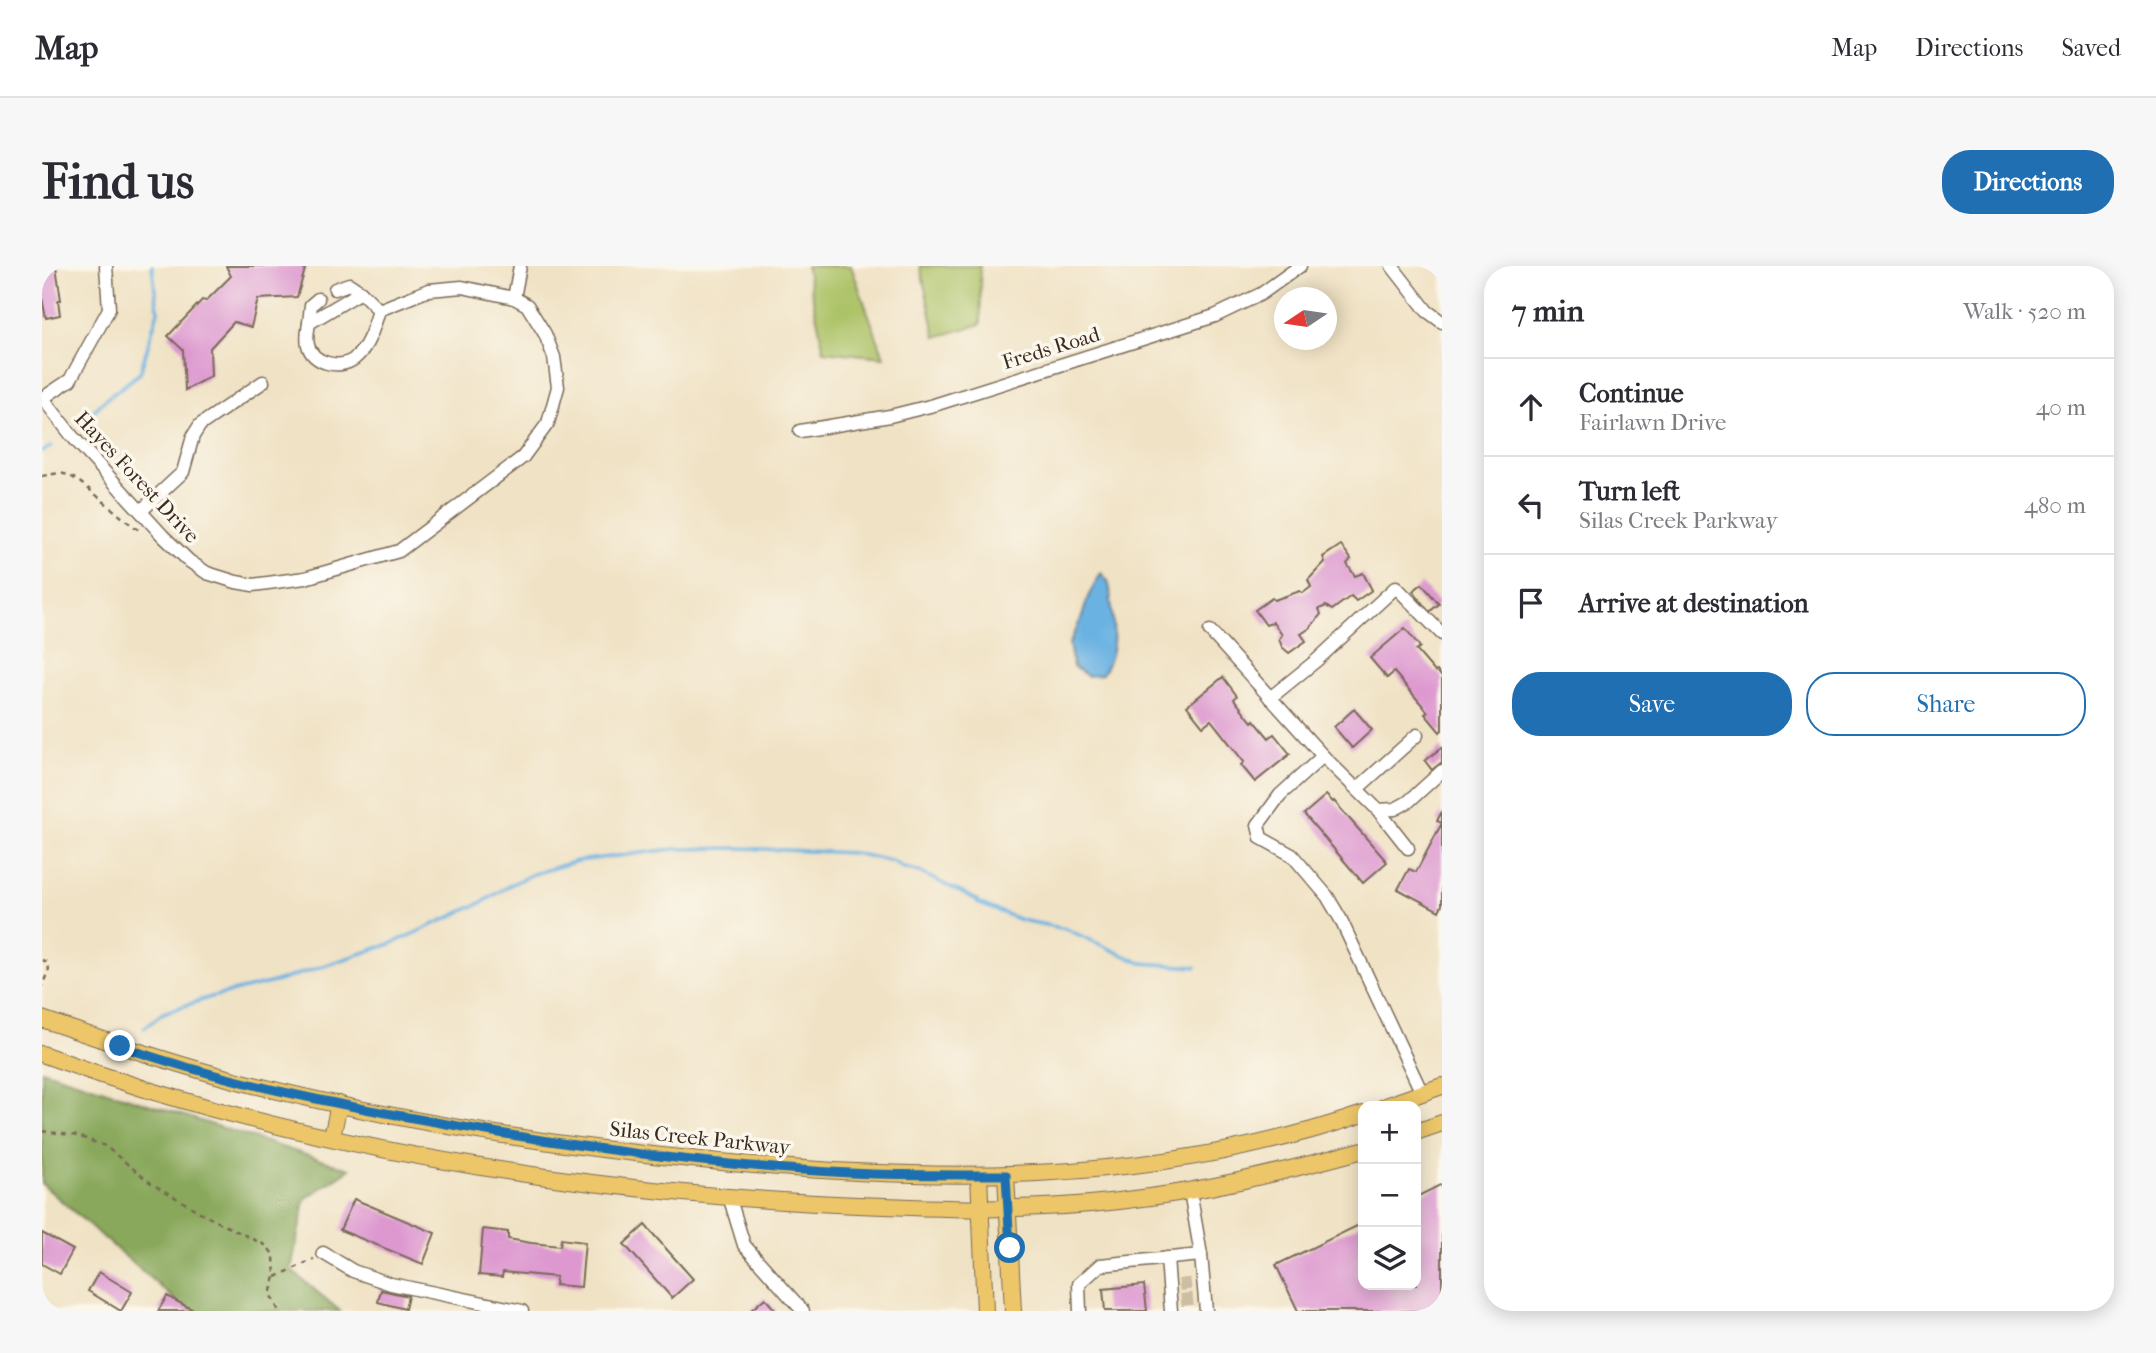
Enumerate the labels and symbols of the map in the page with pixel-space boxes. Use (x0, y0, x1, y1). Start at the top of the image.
north arrow (1274, 287, 1337, 350)
street label: Freds Road (999, 322, 1103, 374)
street label: Hayes Forest Drive (70, 406, 204, 548)
route end (104, 1030, 135, 1061)
street label: Silas Creek Parkway (609, 1117, 792, 1159)
route start (994, 1232, 1025, 1263)

